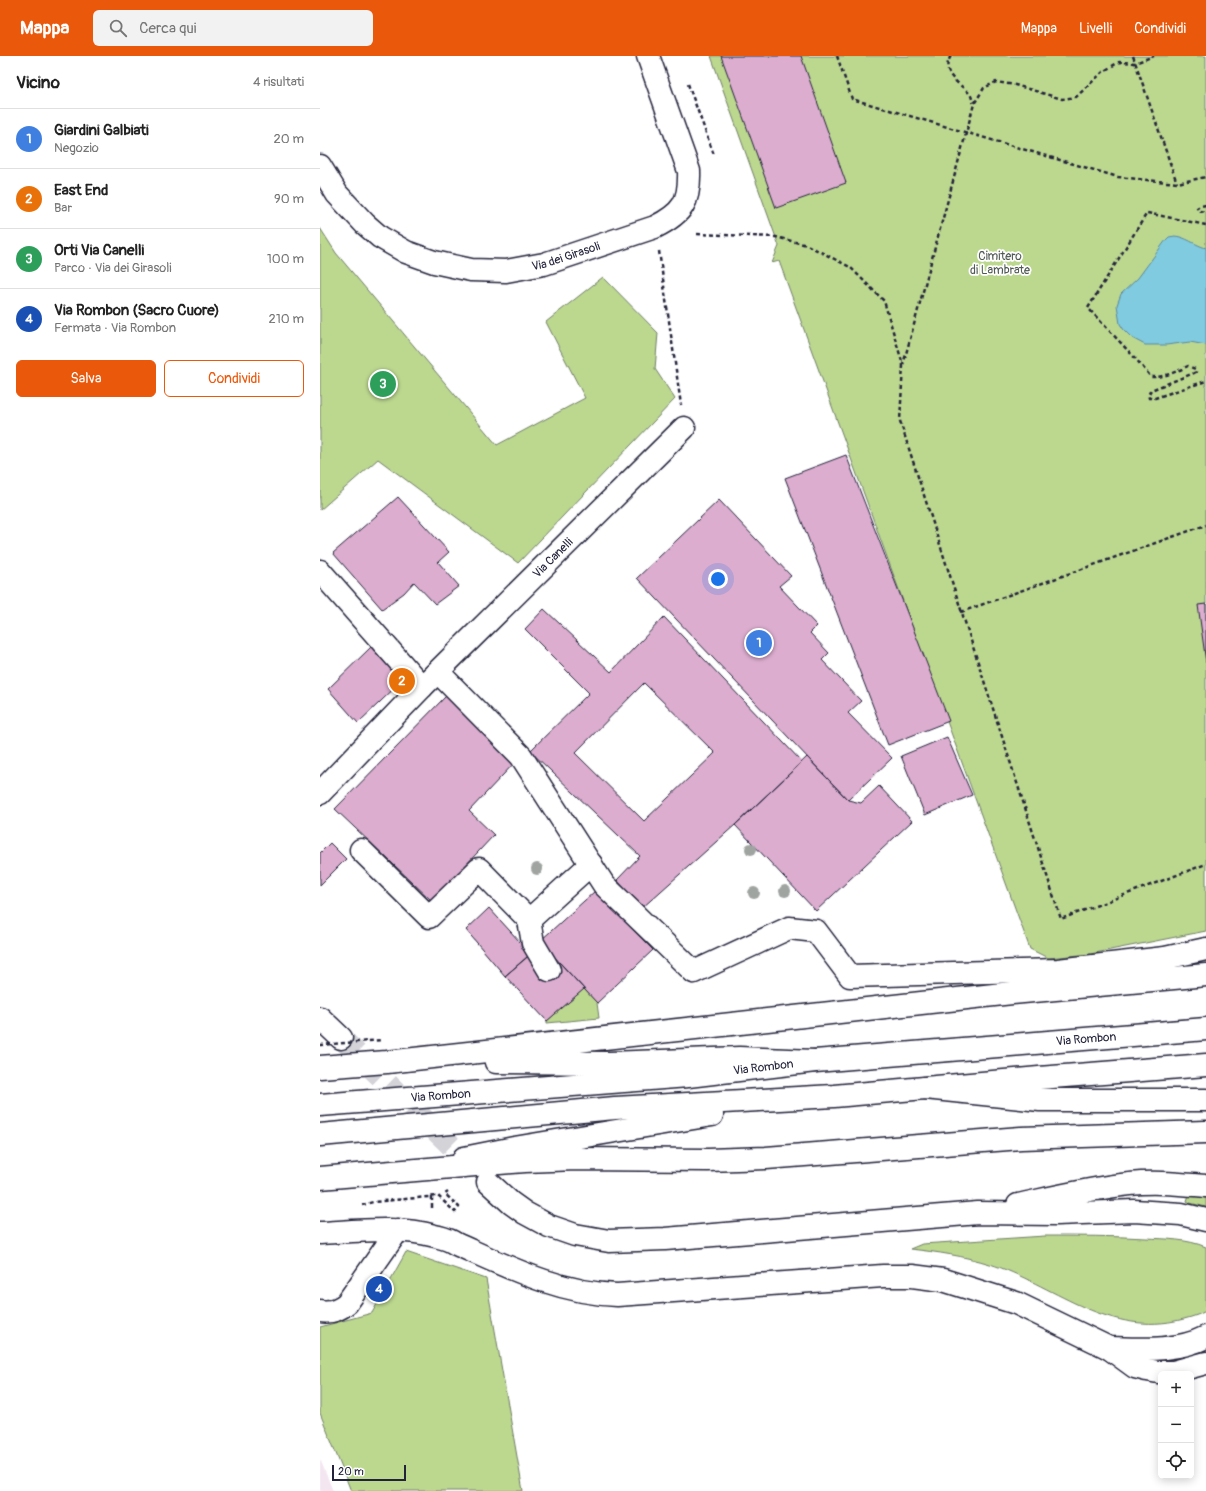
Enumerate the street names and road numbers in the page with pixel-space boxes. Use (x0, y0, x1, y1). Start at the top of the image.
street label: Via dei Girasoli (530, 238, 602, 274)
street label: Via Canelli (529, 535, 576, 581)
street label: Via Rombon (1055, 1029, 1117, 1049)
street label: Via Rombon (733, 1056, 794, 1078)
street label: Via Rombon (410, 1086, 471, 1105)

